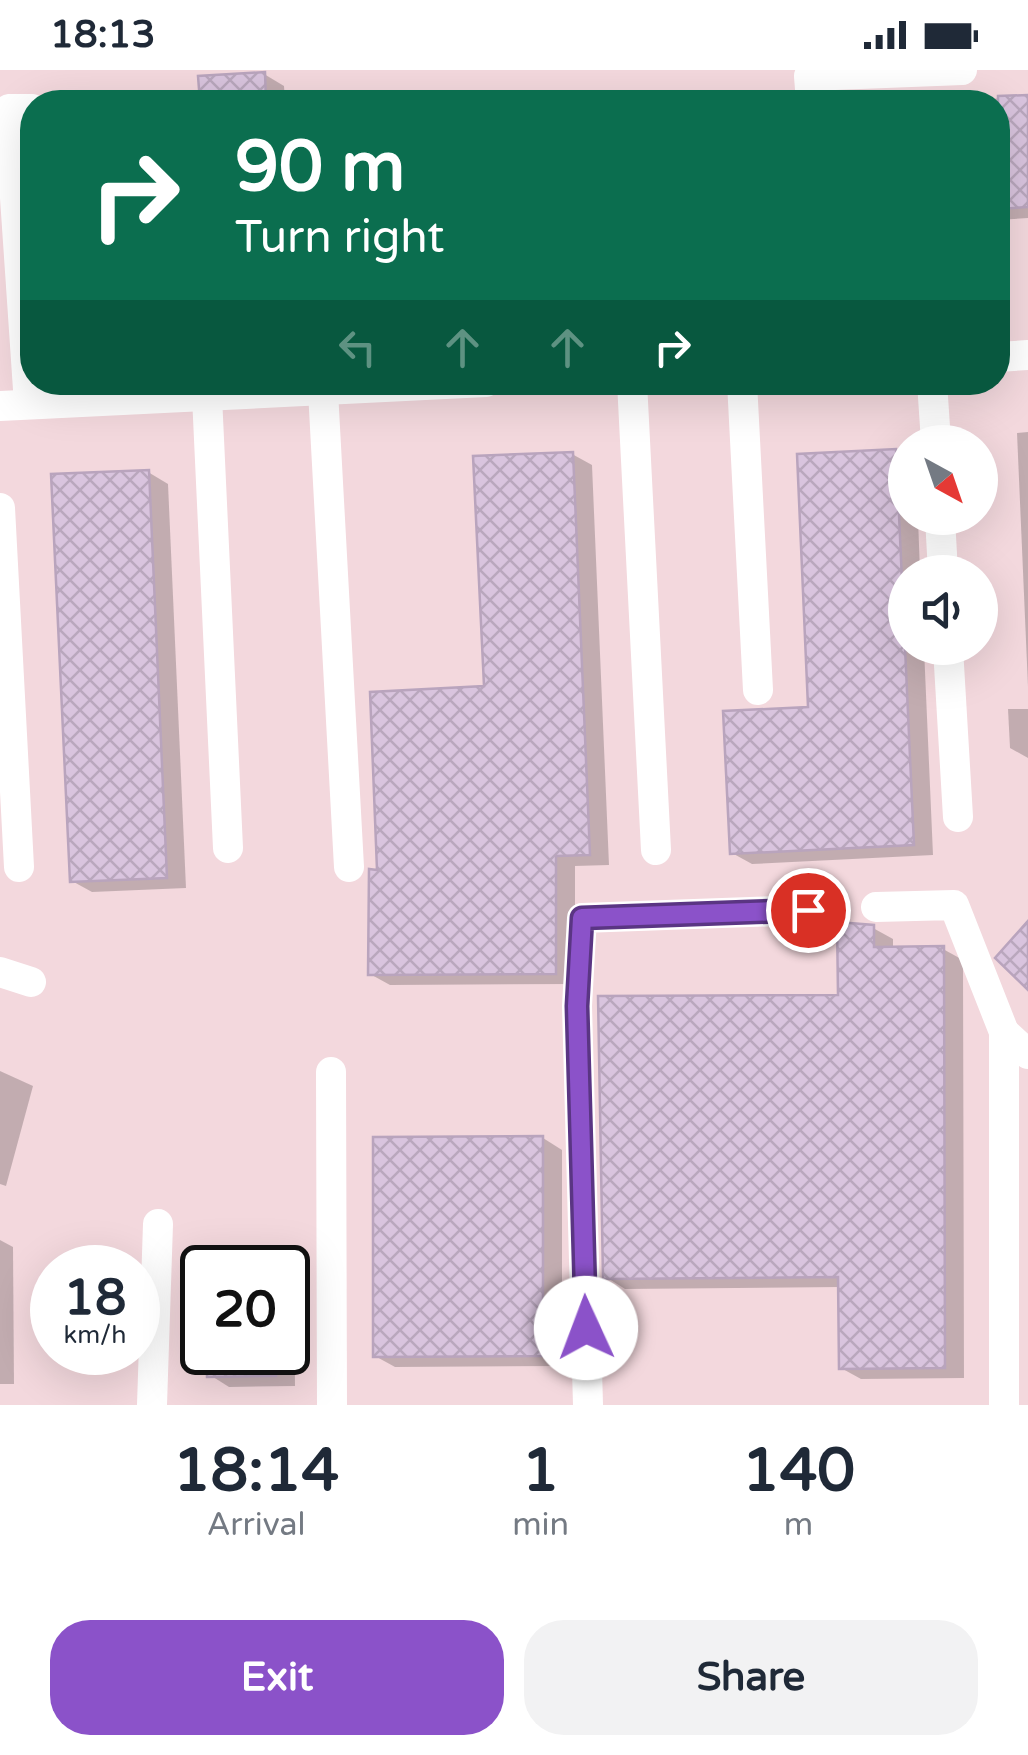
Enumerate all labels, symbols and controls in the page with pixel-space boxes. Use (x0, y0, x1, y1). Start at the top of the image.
text: 18:13 (50, 12, 155, 58)
text: 90 m (235, 126, 405, 210)
icon: right (70, 130, 200, 260)
text: Turn right (235, 211, 444, 265)
icon: left (330, 320, 385, 375)
icon: ahead (435, 320, 490, 375)
icon: ahead (540, 320, 595, 375)
icon: right (645, 320, 700, 375)
north arrow (888, 425, 998, 535)
map controls (888, 425, 998, 665)
button: sound (888, 555, 998, 665)
pin (766, 868, 851, 953)
icon: arrive (781, 883, 836, 938)
speed limit sign: 20 (180, 1245, 310, 1375)
text: 18 (64, 1268, 126, 1328)
position arrow (534, 1276, 638, 1380)
text: km/h (64, 1320, 126, 1350)
text: 18:14 (173, 1435, 339, 1507)
text: 1 (522, 1435, 559, 1507)
text: 140 (742, 1435, 855, 1507)
text: Arrival (207, 1506, 306, 1544)
text: min (512, 1506, 569, 1544)
text: m (784, 1506, 813, 1544)
button: Exit (50, 1620, 504, 1735)
button: Share (524, 1620, 978, 1735)

